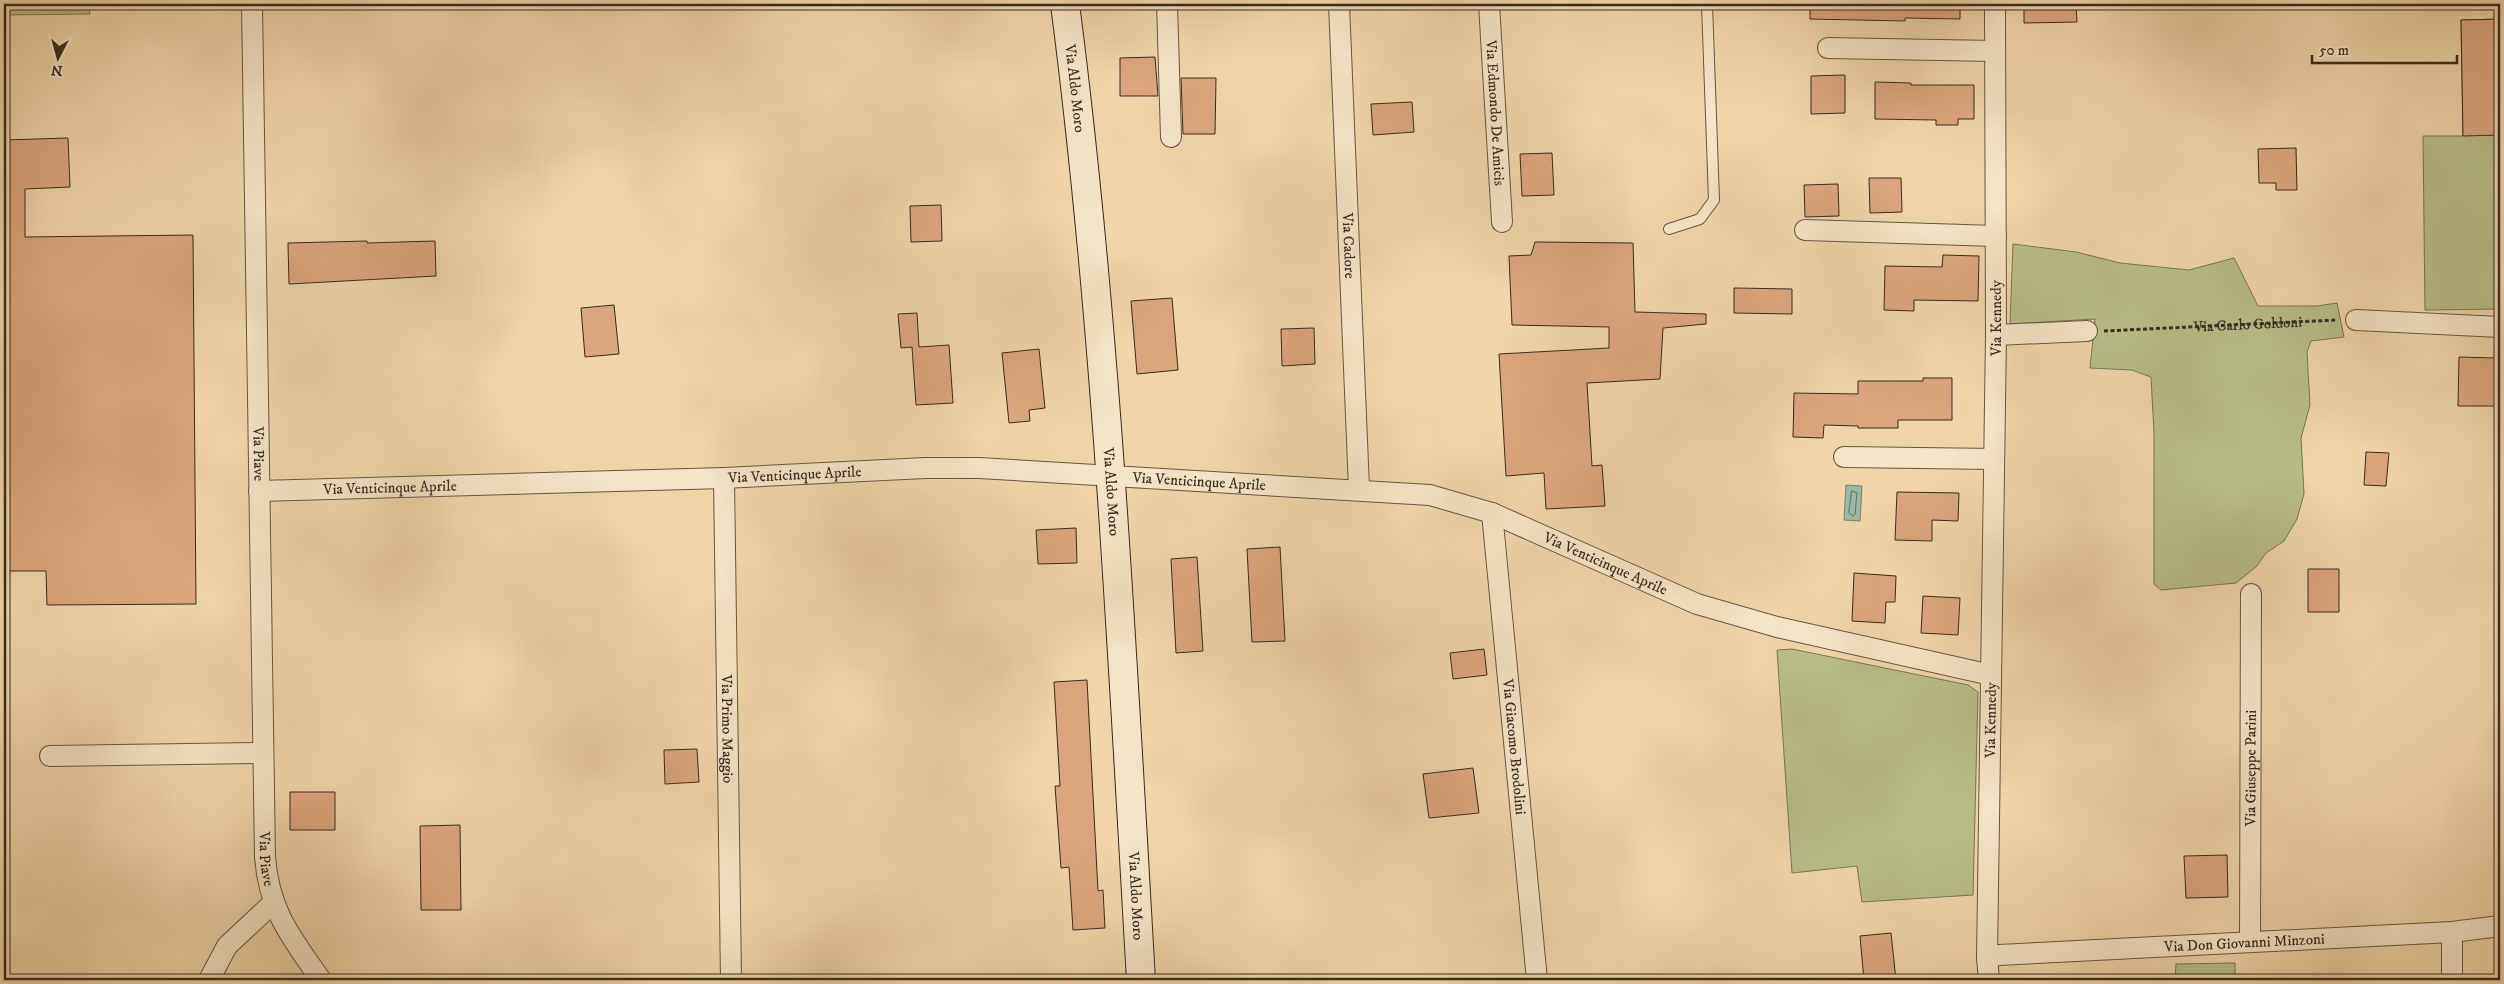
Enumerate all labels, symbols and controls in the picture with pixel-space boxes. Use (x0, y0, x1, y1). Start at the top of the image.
north arrow (32, 32, 82, 82)
scale bar (2312, 32, 2456, 64)
street label: Via Edmondo De Amicis (1482, 38, 1509, 186)
text: 50 m (2319, 41, 2349, 60)
street label: Via Aldo Moro (1061, 42, 1090, 133)
text: N (50, 60, 63, 79)
street label: Via Cadore (1338, 212, 1360, 279)
street label: Via Kennedy (1986, 279, 2006, 357)
street label: Via Carlo Goldoni (2192, 312, 2303, 336)
street label: Via Piave (249, 426, 269, 481)
street label: Via Aldo Moro (1099, 446, 1124, 537)
street label: Via Venticinque Aprile (727, 462, 862, 487)
street label: Via Venticinque Aprile (1131, 468, 1266, 495)
street label: Via Venticinque Aprile (322, 476, 457, 499)
street label: Via Venticinque Aprile (1540, 527, 1670, 599)
street label: Via Primo Maggio (717, 674, 738, 783)
street label: Via Giacomo Brodolini (1498, 677, 1531, 816)
street label: Via Kennedy (1980, 681, 2000, 759)
street label: Via Giuseppe Parini (2241, 710, 2260, 827)
street label: Via Piave (255, 830, 279, 888)
street label: Via Aldo Moro (1124, 850, 1148, 941)
street label: Via Don Giovanni Minzoni (2163, 929, 2325, 956)

